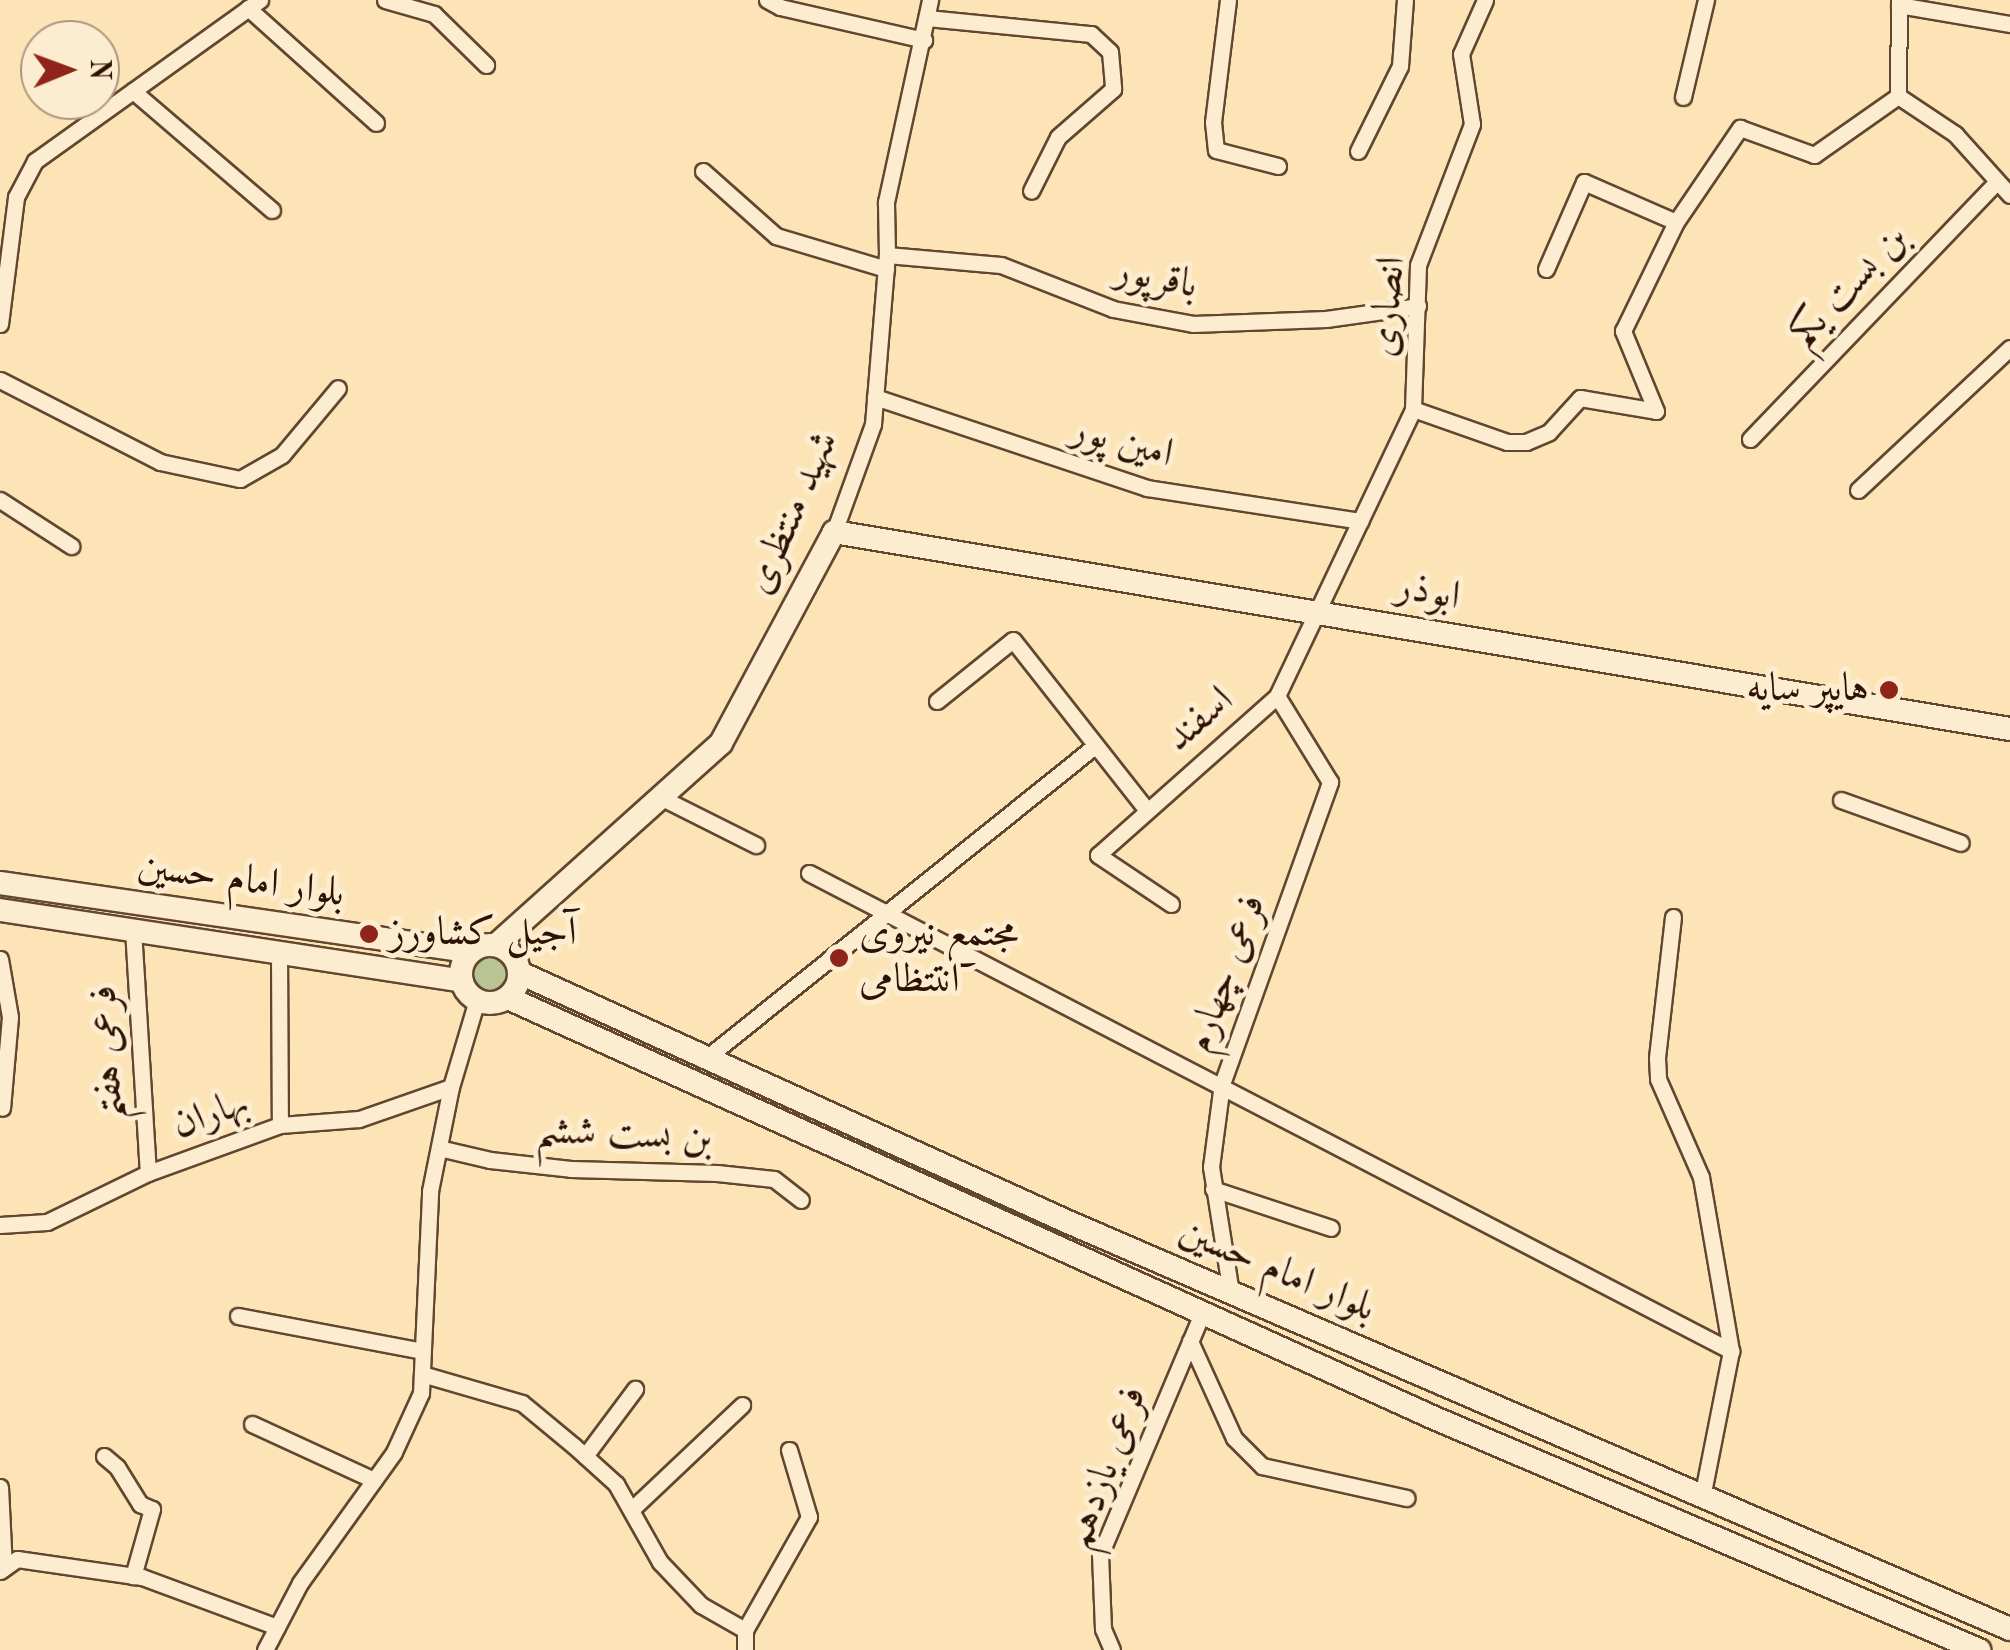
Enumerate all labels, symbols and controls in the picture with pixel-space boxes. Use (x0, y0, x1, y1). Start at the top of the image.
north arrow (20, 20, 120, 120)
text: N (84, 59, 112, 80)
street label: بن بست یکم (1780, 216, 1920, 358)
street label: باقرپور (1111, 248, 1201, 310)
street label: انصاری (1361, 255, 1417, 359)
street label: امین پور (1066, 406, 1178, 480)
street label: شهید منتظری (736, 424, 850, 602)
street label: ابوذر (1392, 564, 1464, 622)
place label: هایپر‌ سایه (1746, 666, 1869, 714)
street label: اسفند (1156, 677, 1244, 763)
marker: هایپر‌ سایه (1878, 679, 1900, 701)
street label: بلوار امام حسین (134, 843, 348, 919)
street label: فرعی چهارم (1176, 888, 1278, 1060)
place label: آجیل کشاورز (389, 910, 577, 958)
place label: مجتمع نیروی انتتظامی (859, 911, 1019, 1005)
marker: آجیل کشاورز (358, 923, 380, 945)
marker: مجتمع نیروی انتتظامی (828, 947, 850, 969)
street label: فرعی هفتم (80, 984, 136, 1122)
street label: بهاران (166, 1079, 256, 1151)
street label: بن بست ششم (535, 1107, 713, 1165)
street label: بلوار امام حسین (1172, 1208, 1382, 1334)
street label: فرعی یازدهم (1055, 1380, 1159, 1556)

